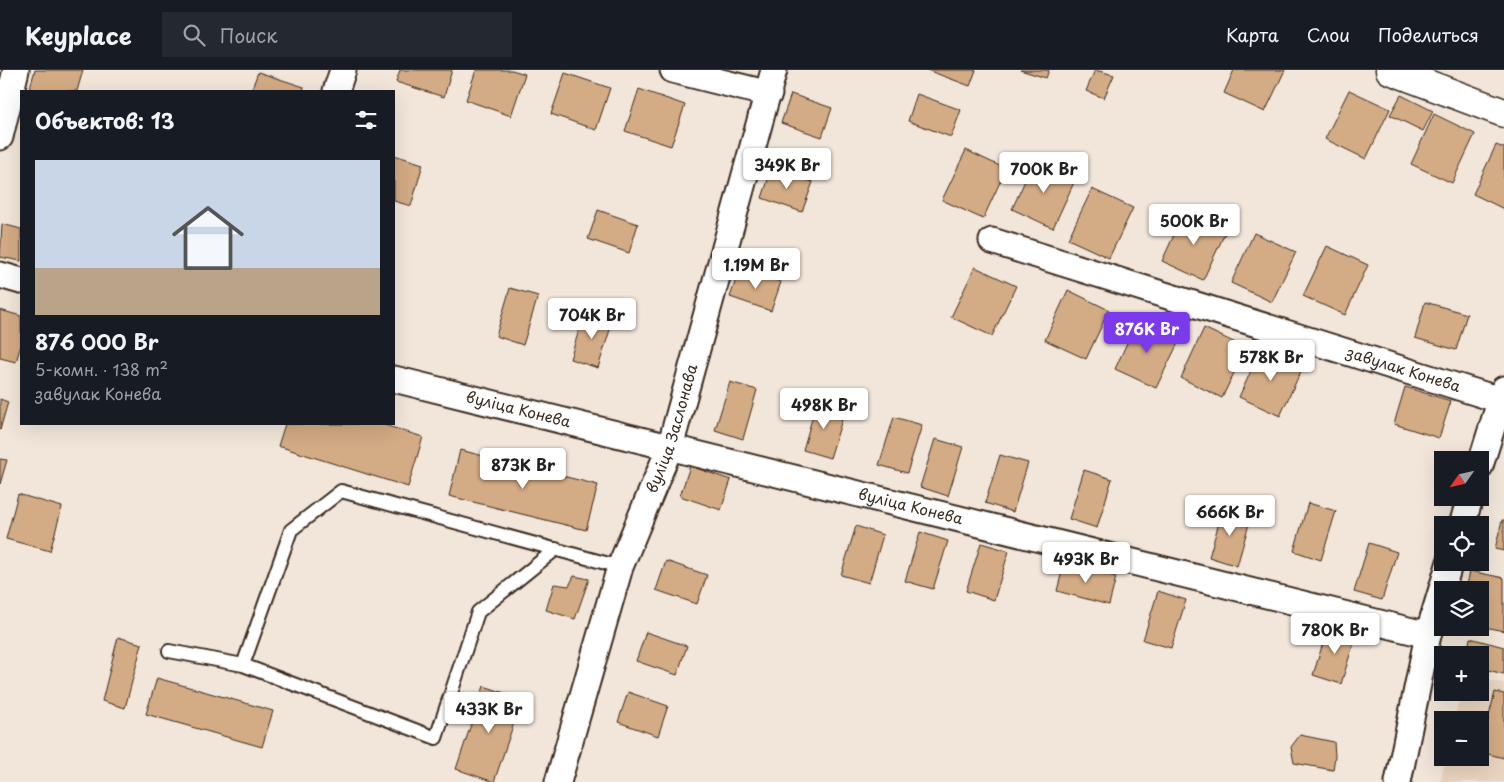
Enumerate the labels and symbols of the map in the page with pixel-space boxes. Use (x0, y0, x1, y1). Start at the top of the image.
pin: 349K Br (741, 148, 833, 190)
pin: 700K Br (998, 152, 1090, 194)
pin: 500K Br (1148, 204, 1240, 246)
pin: 1.19M Br (704, 248, 808, 290)
pin: 704K Br (546, 298, 638, 340)
pin: 876K Br (1101, 312, 1193, 354)
street label: завулак Конева (1343, 339, 1464, 397)
pin: 578K Br (1225, 340, 1317, 382)
street label: вуліца Заслонава (639, 361, 703, 496)
street label: вуліца Конева (464, 384, 574, 433)
pin: 498K Br (778, 388, 870, 430)
pin: 873K Br (477, 448, 569, 490)
north arrow (1434, 451, 1489, 506)
street label: вуліца Конева (856, 481, 966, 530)
pin: 666K Br (1184, 494, 1276, 537)
pin: 493K Br (1040, 542, 1132, 584)
pin: 780K Br (1289, 612, 1381, 655)
pin: 433K Br (443, 692, 535, 734)

